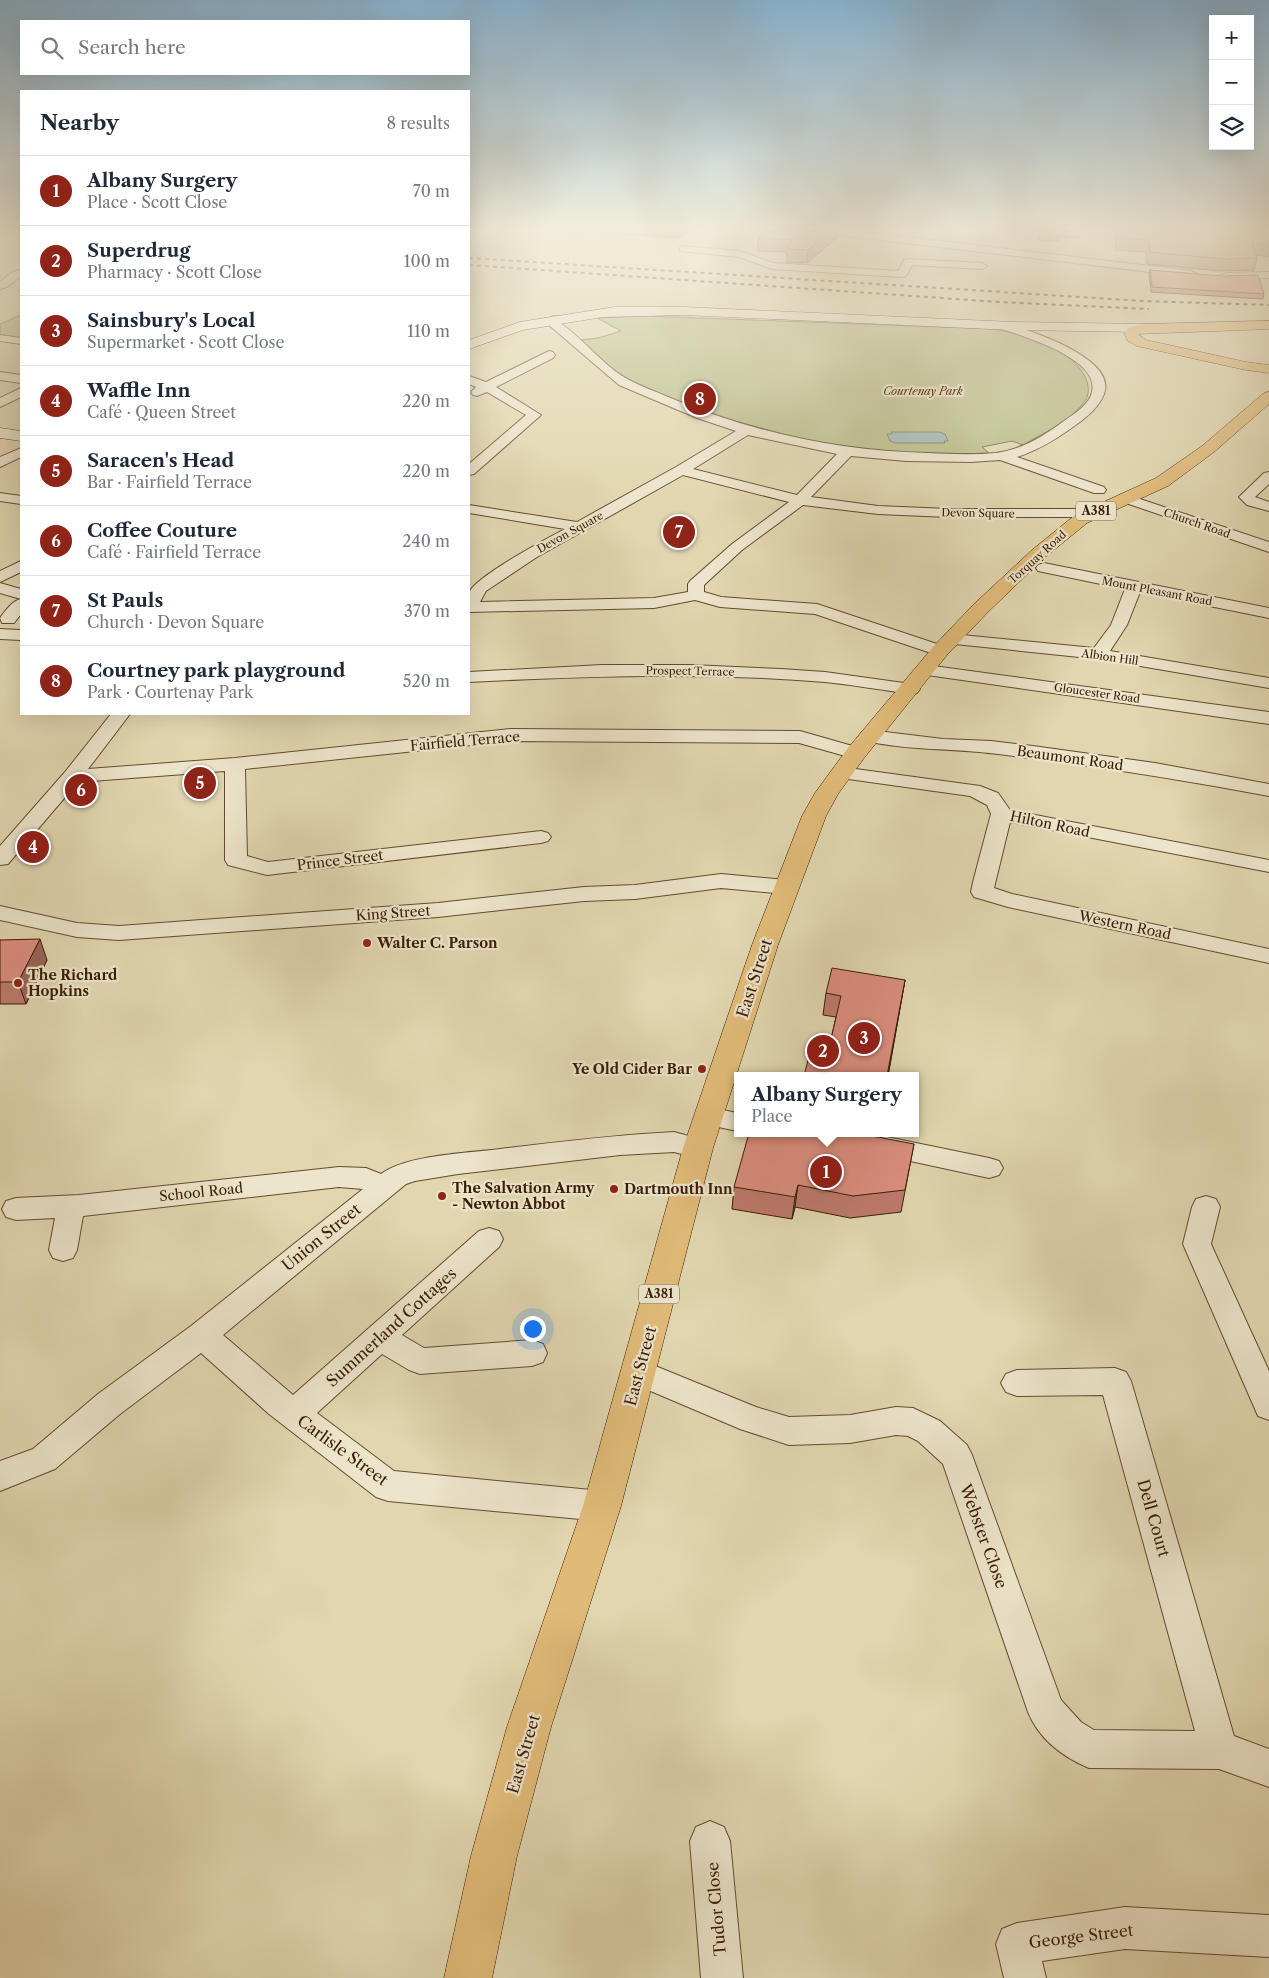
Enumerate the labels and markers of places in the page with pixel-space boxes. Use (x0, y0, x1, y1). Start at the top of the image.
pin: 8 (684, 380, 716, 418)
pin: 7 (663, 513, 695, 551)
pin: 5 (184, 764, 216, 802)
pin: 6 (65, 771, 97, 809)
pin: 4 (17, 828, 49, 866)
place label: Walter C. Parson (376, 934, 498, 952)
marker: Walter C. Parson (361, 937, 373, 949)
place label: The Richard Hopkins (28, 966, 118, 1000)
marker: The Richard Hopkins (12, 977, 24, 989)
pin: 3 (848, 1019, 880, 1057)
pin: 2 (807, 1032, 839, 1070)
place label: Ye Old Cider Bar (571, 1060, 692, 1078)
marker: Ye Old Cider Bar (696, 1063, 708, 1075)
pin: 1 (810, 1153, 842, 1191)
place label: The Salvation Army - Newton Abbot (452, 1179, 595, 1213)
place label: Dartmouth Inn (624, 1180, 733, 1198)
marker: Dartmouth Inn (608, 1183, 620, 1195)
marker: The Salvation Army - Newton Abbot (436, 1190, 448, 1202)

